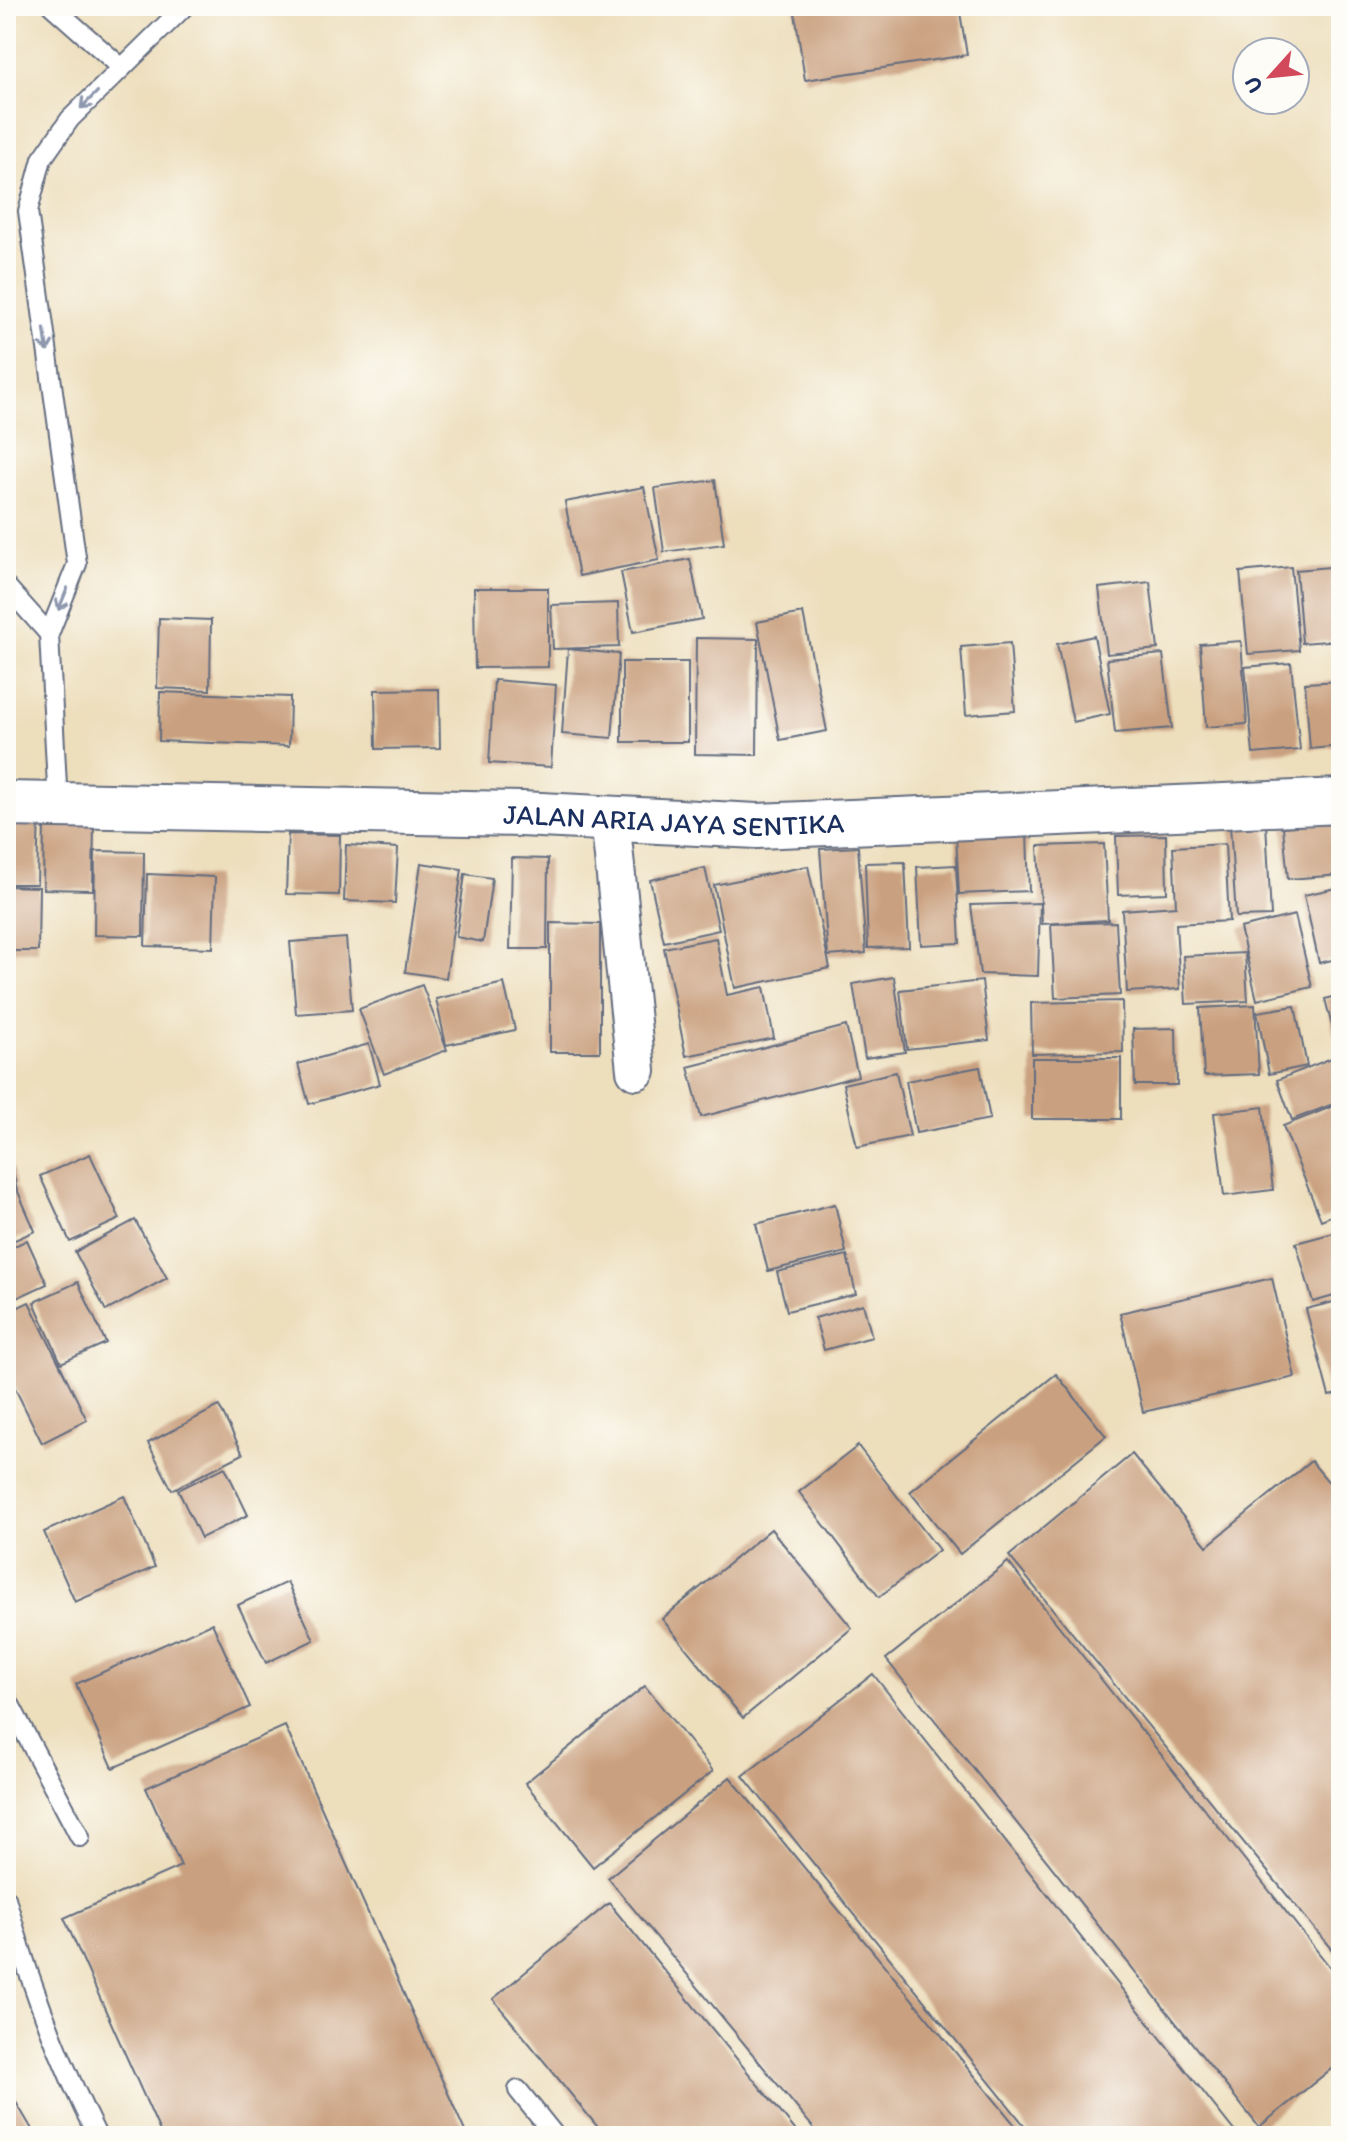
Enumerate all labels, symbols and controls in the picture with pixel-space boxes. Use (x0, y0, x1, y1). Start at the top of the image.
north arrow (1231, 36, 1311, 116)
text: U (1238, 72, 1269, 97)
one-way arrow (80, 90, 99, 109)
one-way arrow (39, 327, 54, 352)
one-way arrow (55, 586, 69, 611)
street label: JALAN ARIA JAYA SENTIKA (503, 797, 845, 843)

